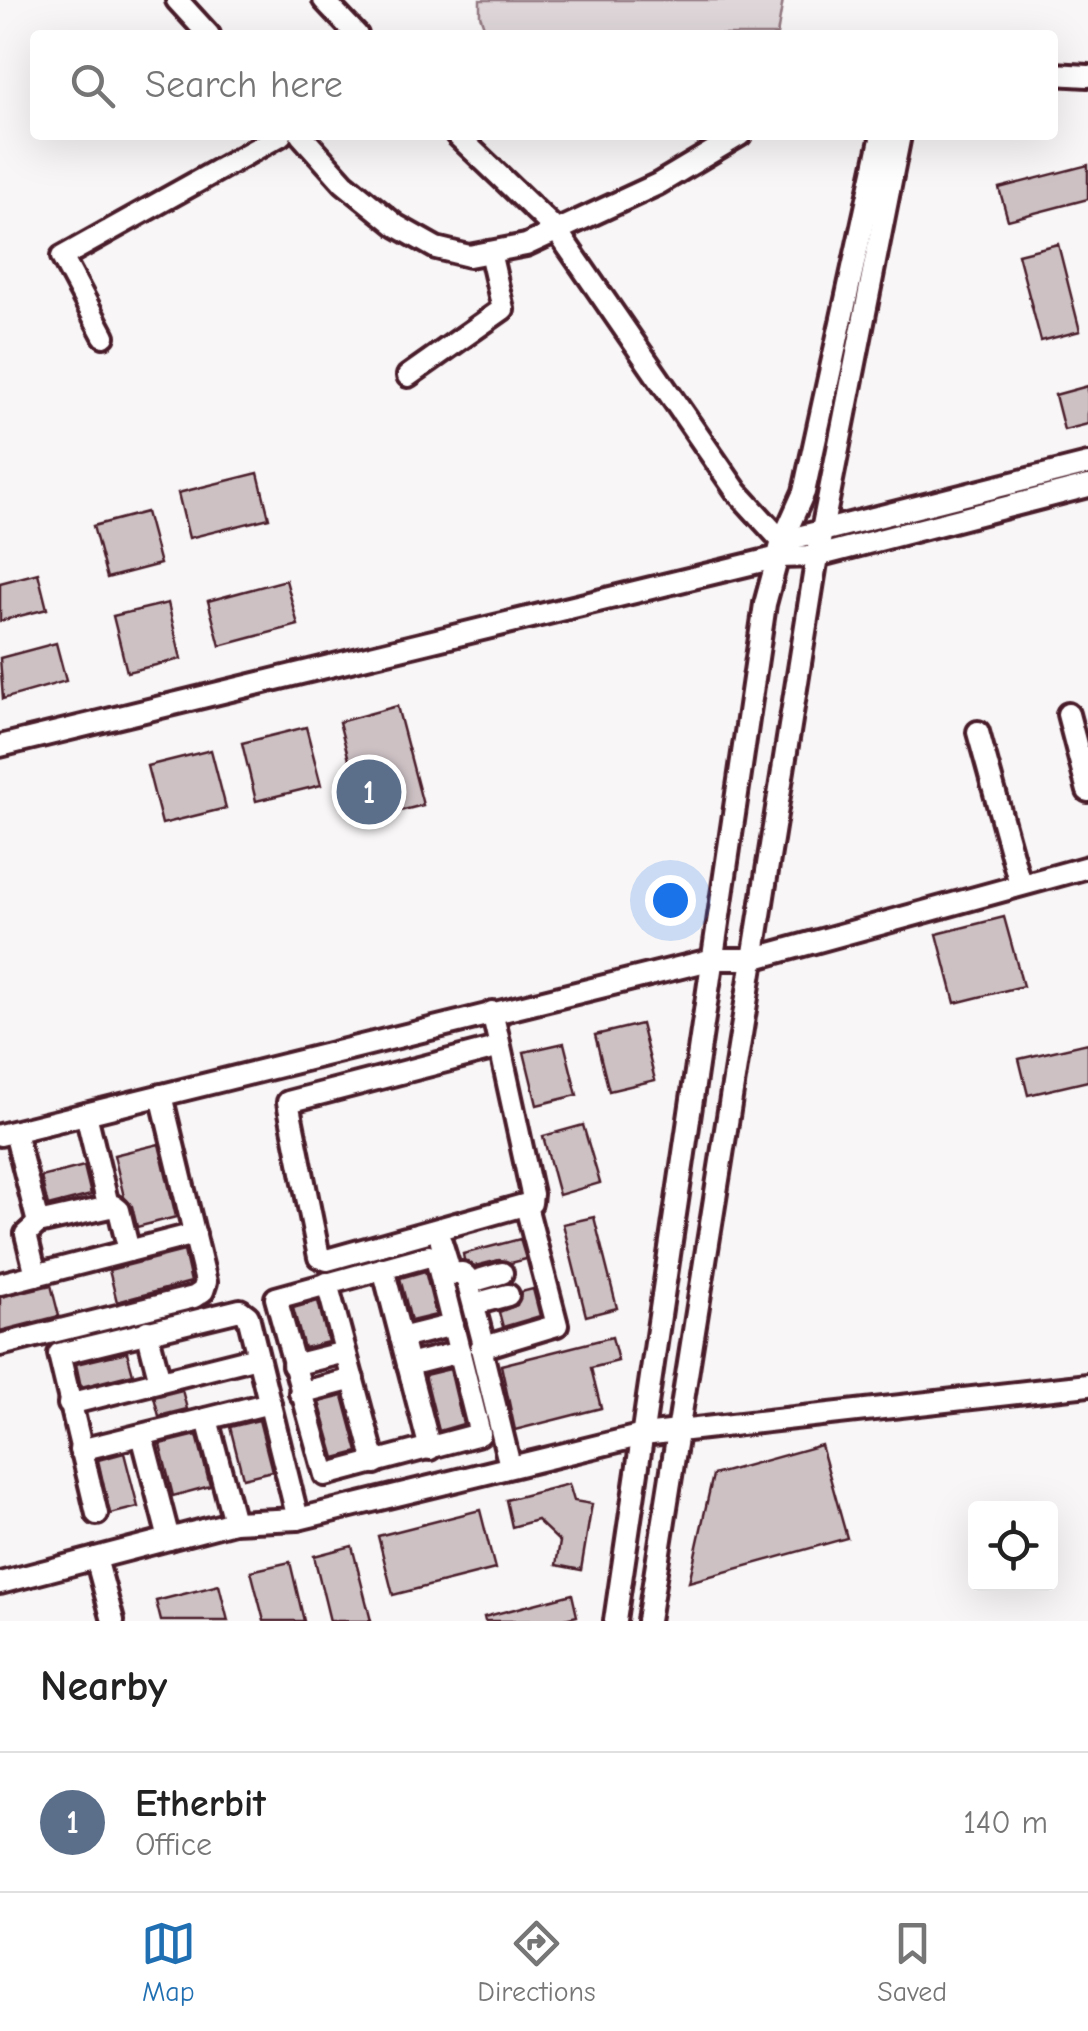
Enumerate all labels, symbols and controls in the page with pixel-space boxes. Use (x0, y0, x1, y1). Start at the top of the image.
search box (30, 30, 1058, 140)
icon: search (65, 58, 120, 113)
text: Search here (145, 63, 343, 107)
pin: 1 (336, 754, 402, 830)
your location (645, 875, 696, 926)
map controls (968, 1501, 1058, 1591)
button: locate (968, 1501, 1058, 1591)
text: Nearby (40, 1662, 167, 1711)
text: Etherbit (135, 1782, 266, 1826)
text: 1 (66, 1804, 79, 1841)
text: 140 m (963, 1804, 1048, 1841)
text: Office (135, 1826, 212, 1863)
tab: Map (141, 1916, 196, 2008)
tab: Directions (477, 1916, 596, 2008)
tab: Saved (877, 1916, 947, 2008)

